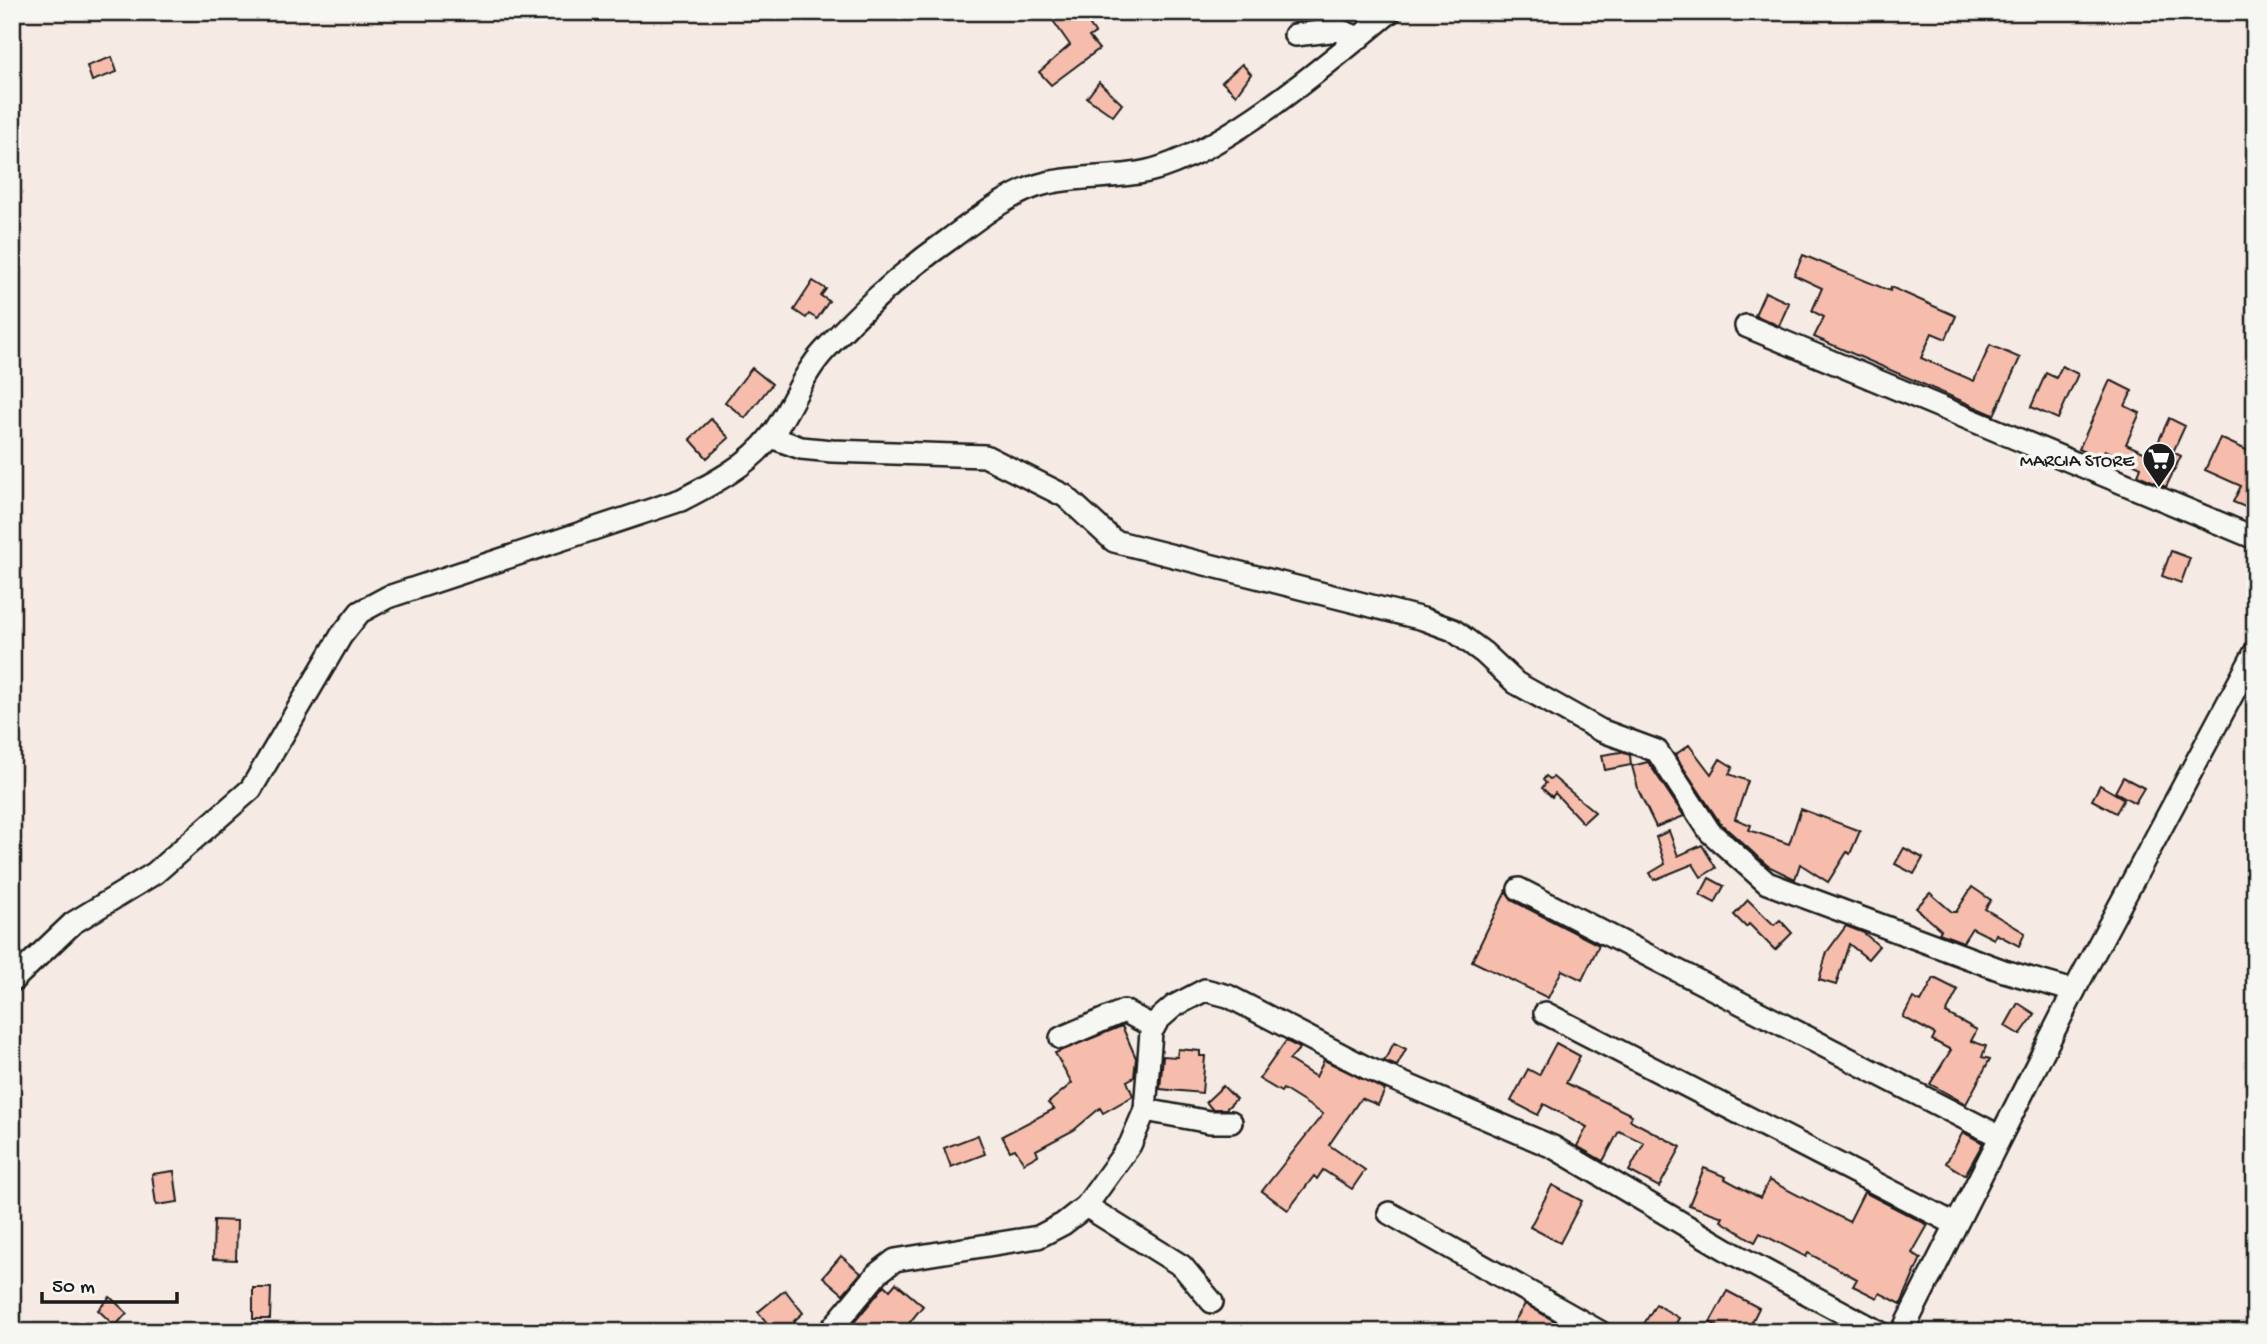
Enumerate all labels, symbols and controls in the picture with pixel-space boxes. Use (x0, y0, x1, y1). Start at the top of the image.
supermarket icon: MARCIA STORE (2140, 440, 2178, 489)
place label: MARCIA STORE (2020, 451, 2135, 474)
scale bar (42, 1260, 177, 1304)
text: 50 m (52, 1276, 95, 1301)

